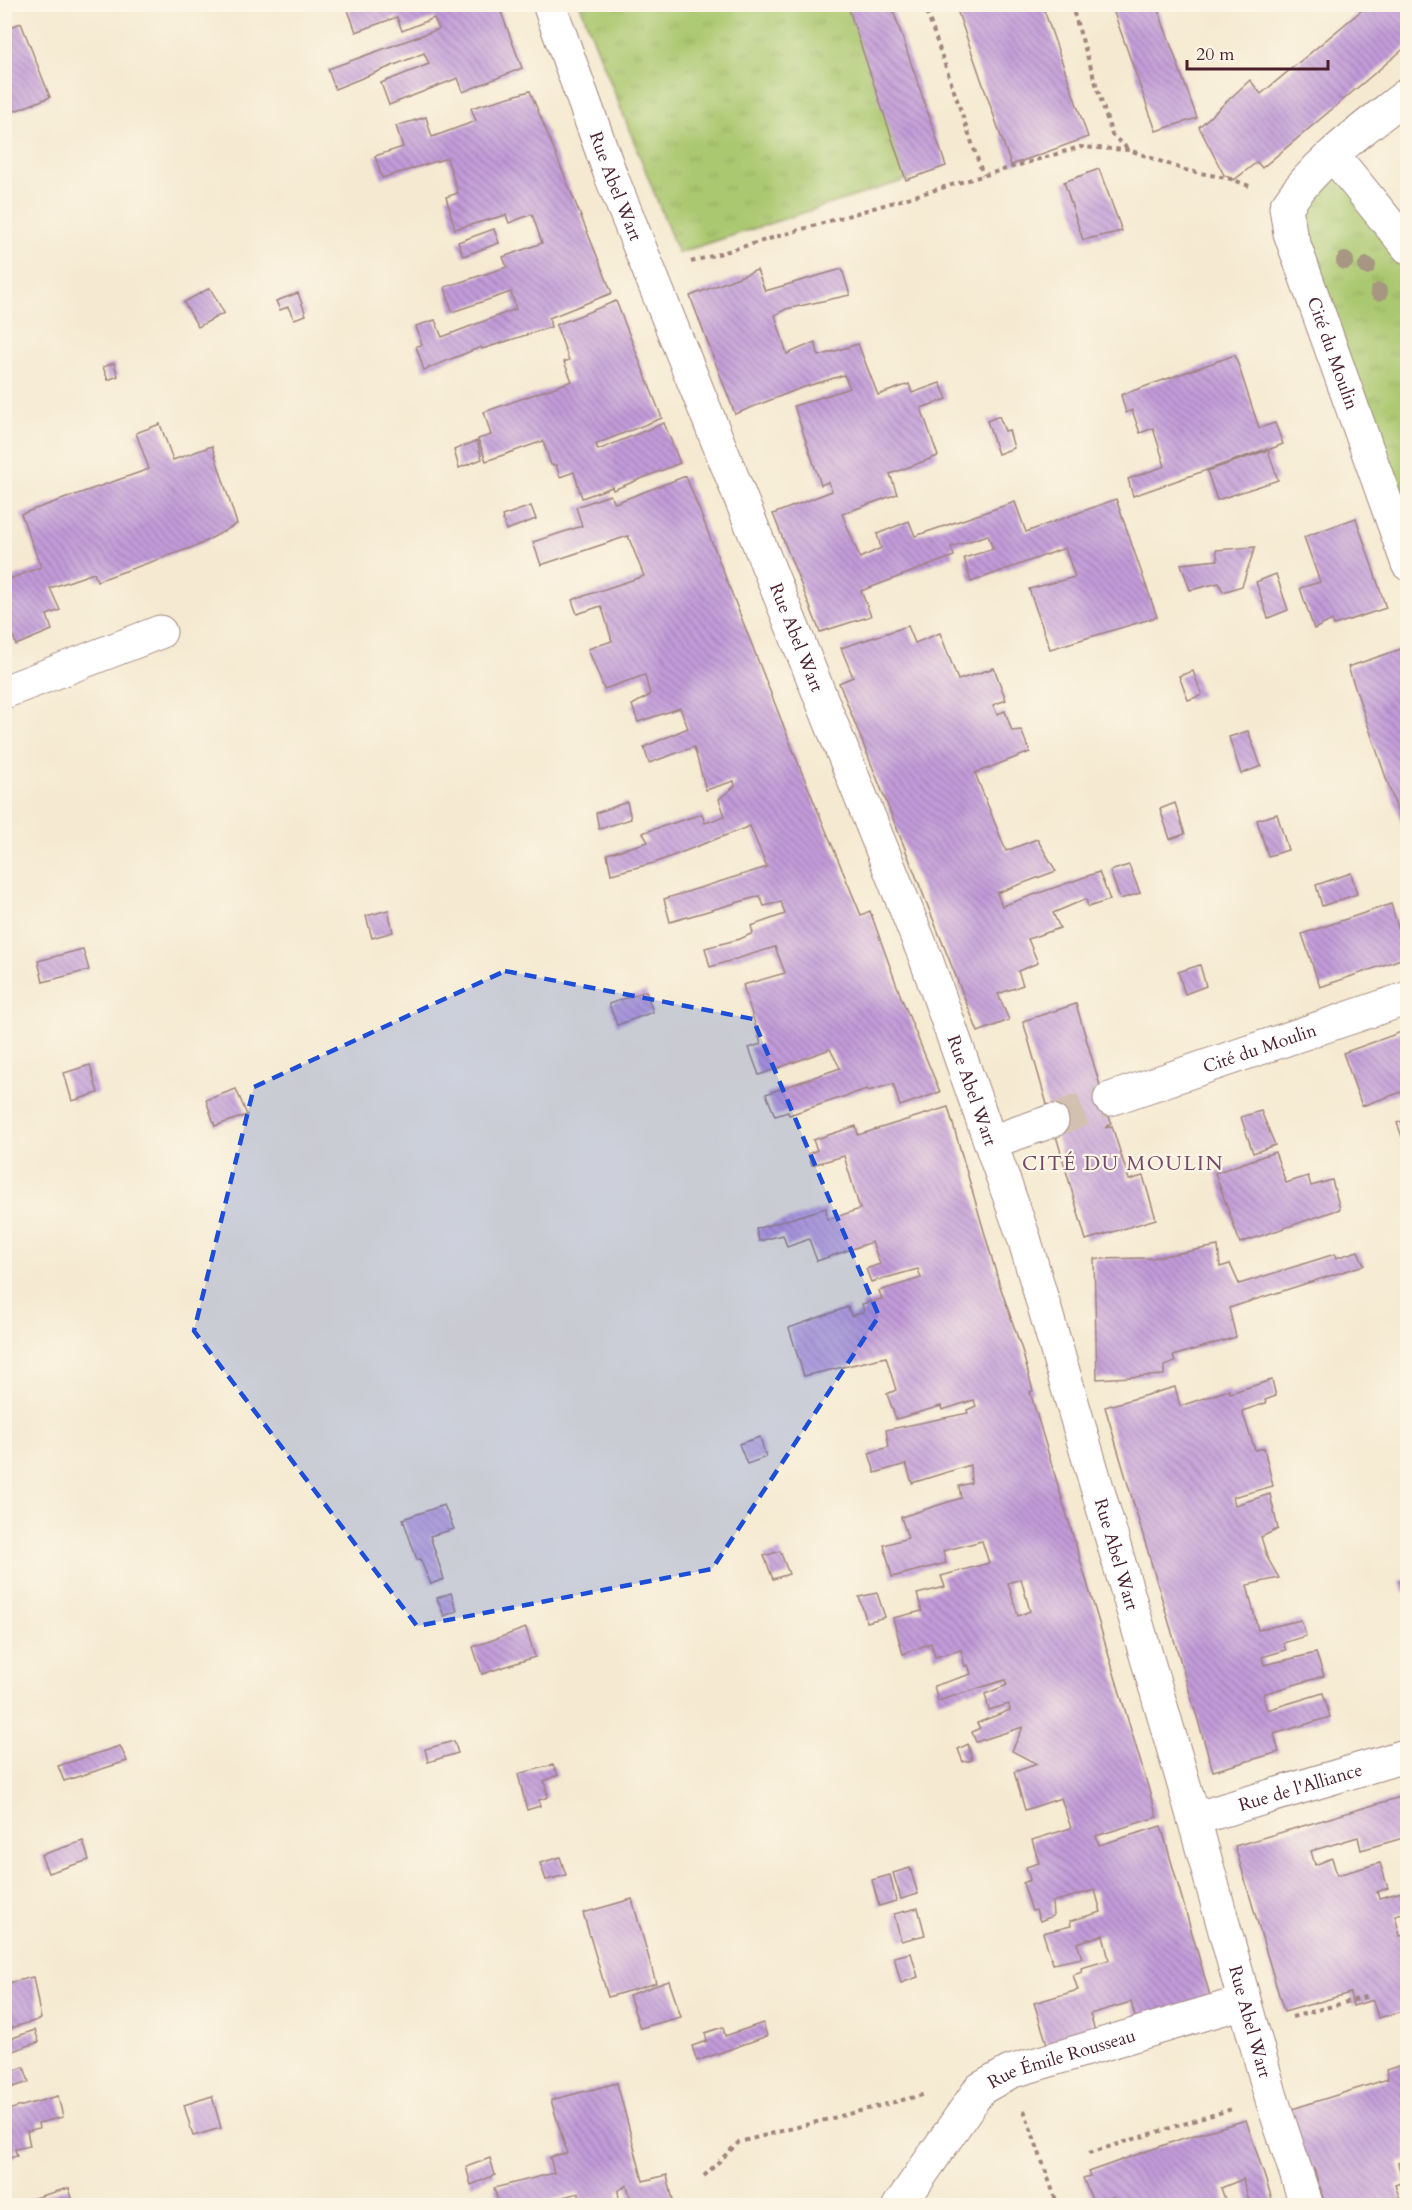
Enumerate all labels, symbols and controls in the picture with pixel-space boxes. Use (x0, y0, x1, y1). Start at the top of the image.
scale bar (1187, 33, 1328, 71)
text: 20 m (1196, 42, 1235, 67)
street label: Rue Abel Wart (583, 128, 648, 245)
street label: Cité du Moulin (1301, 293, 1365, 414)
street label: Rue Abel Wart (763, 579, 830, 696)
street label: Cité du Moulin (1200, 1017, 1320, 1079)
street label: Rue Abel Wart (941, 1032, 1003, 1149)
district label: CITÉ DU MOULIN (1022, 1150, 1224, 1177)
street label: Rue Abel Wart (1088, 1495, 1145, 1613)
street label: Rue de l'Alliance (1235, 1757, 1365, 1818)
street label: Rue Abel Wart (1223, 1963, 1278, 2081)
street label: Rue Émile Rousseau (983, 2023, 1139, 2095)

